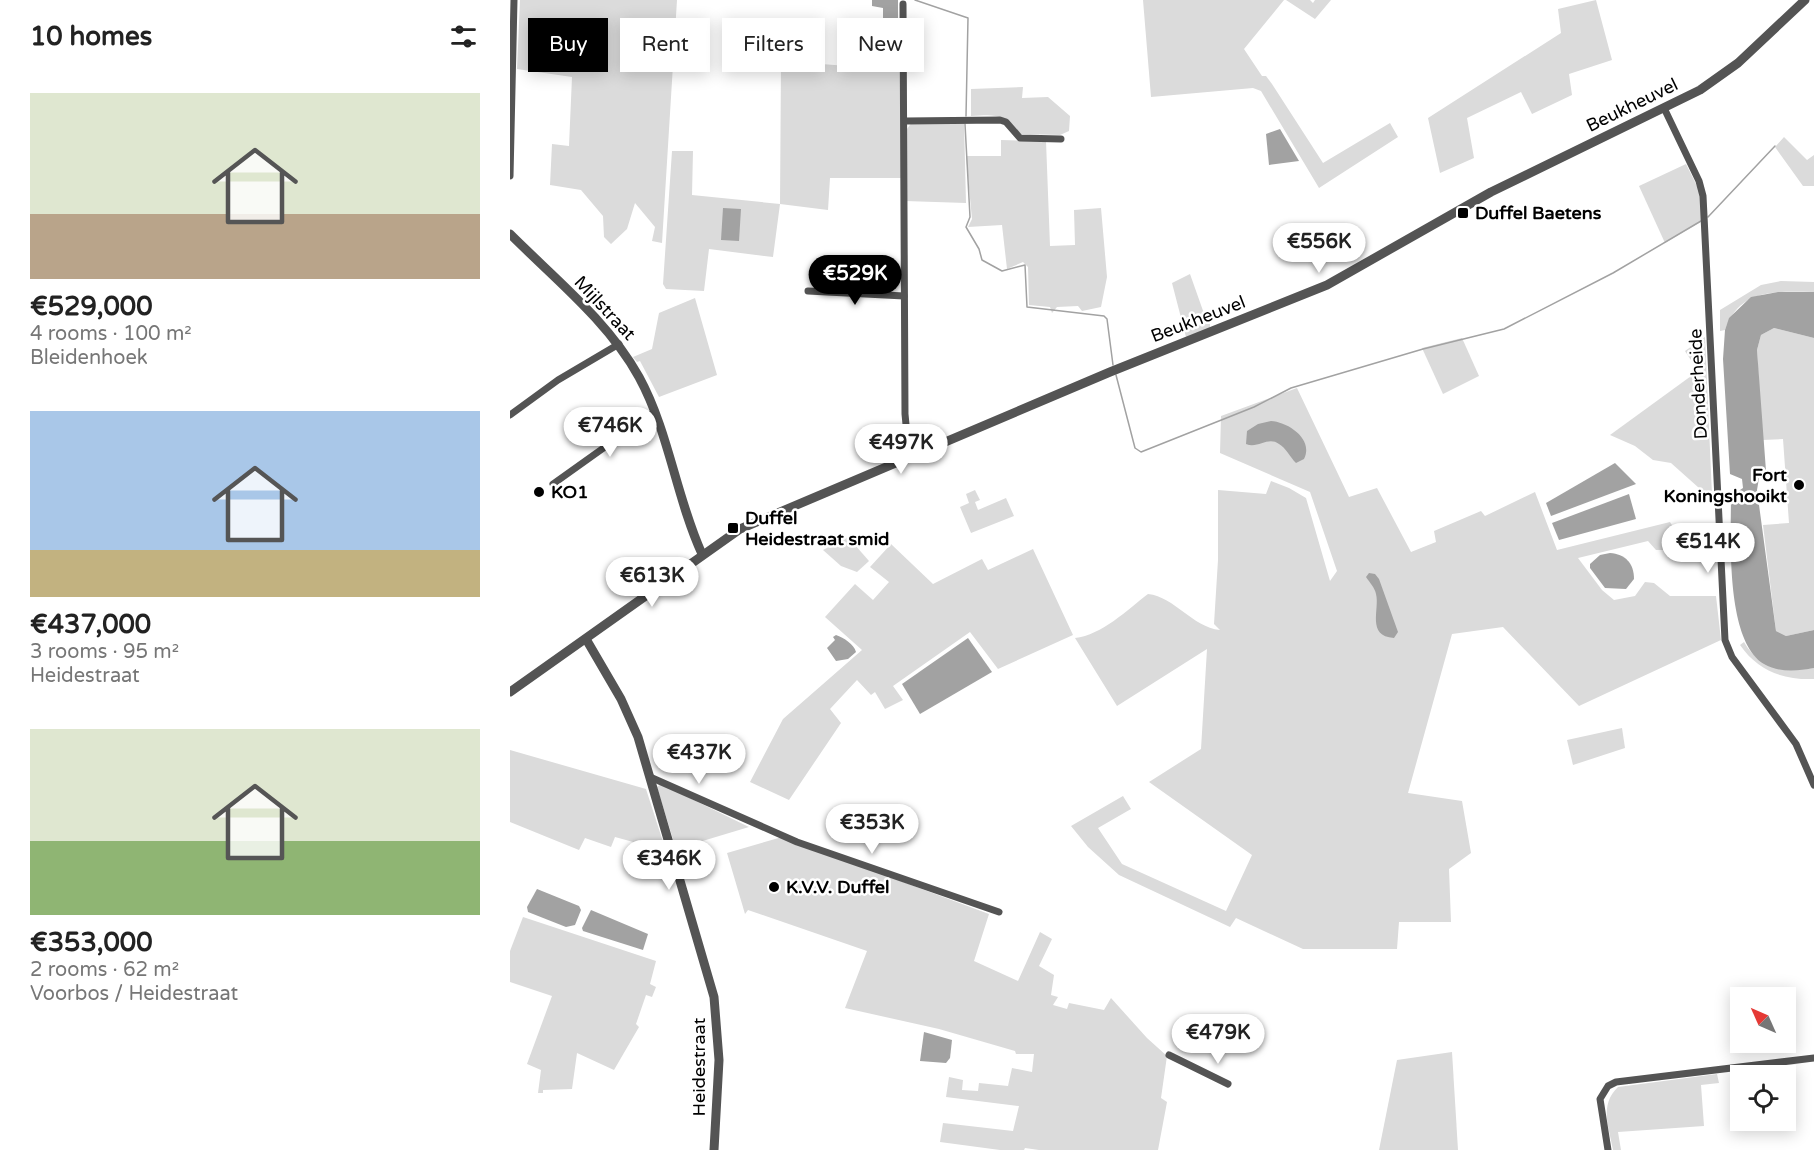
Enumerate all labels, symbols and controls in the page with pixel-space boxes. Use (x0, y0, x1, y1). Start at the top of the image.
chip: Buy (528, 18, 608, 72)
chip: Rent (620, 18, 710, 72)
chip: Filters (722, 18, 825, 72)
chip: New (837, 18, 924, 72)
icon: filters (447, 20, 480, 53)
text: 10 homes (30, 21, 152, 52)
street label: Beukheuvel (1582, 73, 1682, 137)
icon: home (201, 132, 309, 240)
place label: Duffel Baetens (1475, 202, 1602, 224)
marker: Duffel Baetens (1456, 206, 1470, 220)
pin: €556K (1277, 223, 1361, 274)
text: €556K (1287, 230, 1351, 254)
pin: €529K (813, 255, 897, 306)
text: €529K (823, 262, 887, 286)
street label: Mijlstraat (570, 271, 640, 345)
text: €529,000 (30, 291, 152, 322)
street label: Beukheuvel (1148, 291, 1248, 347)
text: 4 rooms · 100 m² (30, 322, 192, 346)
street label: Donderheide (1684, 328, 1712, 440)
text: Bleidenhoek (30, 346, 148, 370)
pin: €746K (568, 407, 652, 458)
text: €746K (578, 414, 642, 438)
pin: €497K (859, 424, 943, 475)
text: €497K (869, 431, 933, 455)
icon: home (201, 450, 309, 558)
place label: Fort Koningshooikt (1664, 464, 1787, 507)
marker: Fort Koningshooikt (1792, 478, 1806, 492)
place label: KO1 (551, 481, 588, 503)
marker: KO1 (532, 485, 546, 499)
place label: Duffel Heidestraat smid (745, 507, 889, 550)
marker: Duffel Heidestraat smid (726, 521, 740, 535)
pin: €514K (1666, 523, 1750, 574)
text: €514K (1676, 530, 1740, 554)
pin: €613K (610, 557, 694, 608)
text: €613K (620, 564, 684, 588)
text: €437,000 (30, 609, 151, 640)
text: 3 rooms · 95 m² (30, 640, 179, 664)
text: Heidestraat (30, 664, 140, 688)
pin: €437K (657, 734, 741, 785)
text: €437K (667, 741, 731, 765)
icon: home (201, 768, 309, 876)
pin: €353K (830, 804, 914, 855)
text: €353K (840, 811, 904, 835)
pin: €346K (627, 840, 711, 891)
text: €346K (637, 847, 701, 871)
place label: K.V.V. Duffel (786, 876, 889, 898)
marker: K.V.V. Duffel (767, 880, 781, 894)
text: €353,000 (30, 927, 152, 958)
text: 2 rooms · 62 m² (30, 958, 179, 982)
text: Voorbos / Heidestraat (30, 982, 238, 1006)
north arrow (1730, 987, 1796, 1053)
map controls (1730, 987, 1796, 1131)
pin: €479K (1176, 1014, 1260, 1065)
street label: Heidestraat (688, 1017, 710, 1116)
text: €479K (1186, 1021, 1250, 1045)
button: locate (1730, 1065, 1796, 1131)

